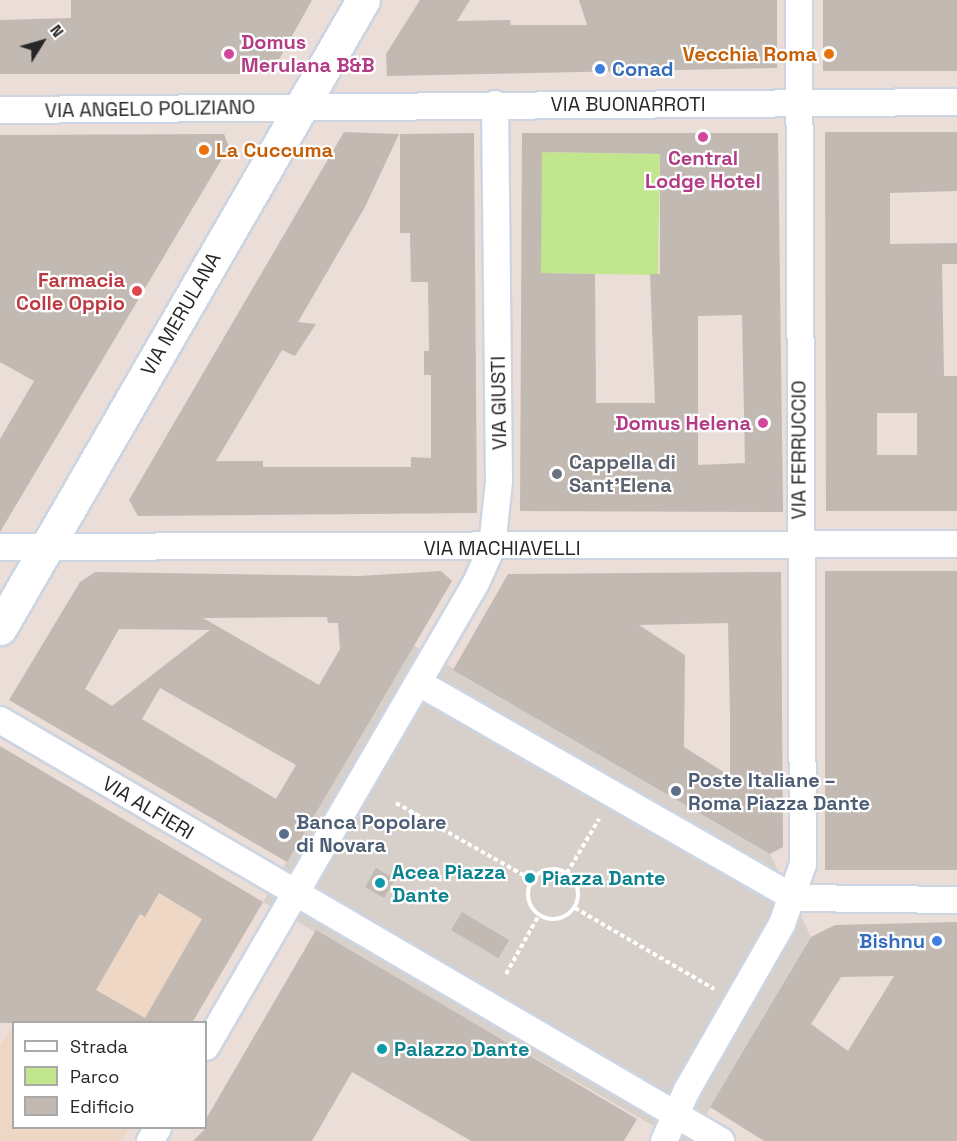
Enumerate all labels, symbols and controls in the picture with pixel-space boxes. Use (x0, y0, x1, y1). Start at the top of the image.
north arrow (12, 12, 72, 72)
text: N (45, 20, 68, 41)
place label: Domus Merulana B&B (241, 30, 375, 77)
place label: Vecchia Roma (682, 42, 817, 66)
marker: Domus Merulana B&B (222, 47, 236, 61)
marker: Vecchia Roma (822, 47, 836, 61)
place label: Conad (612, 57, 674, 81)
marker: Conad (593, 62, 607, 76)
street label: VIA BUONARROTI (550, 92, 706, 116)
street label: VIA ANGELO POLIZIANO (44, 95, 256, 123)
marker: Central Lodge Hotel (696, 130, 710, 144)
place label: La Cuccuma (216, 138, 333, 162)
marker: La Cuccuma (197, 143, 211, 157)
place label: Central Lodge Hotel (645, 146, 761, 193)
street label: VIA MERULANA (136, 248, 226, 380)
place label: Farmacia Colle Oppio (16, 268, 125, 315)
marker: Farmacia Colle Oppio (130, 284, 144, 298)
street label: VIA GIUSTI (486, 355, 512, 451)
street label: VIA FERRUCCIO (787, 380, 811, 520)
place label: Domus Helena (615, 411, 751, 435)
marker: Domus Helena (756, 416, 770, 430)
place label: Cappella di Sant'Elena (569, 450, 676, 497)
marker: Cappella di Sant'Elena (550, 467, 564, 481)
street label: VIA MACHIAVELLI (423, 536, 581, 560)
place label: Poste Italiane – Roma Piazza Dante (688, 768, 870, 815)
street label: VIA ALFIERI (98, 771, 198, 845)
marker: Poste Italiane – Roma Piazza Dante (669, 784, 683, 798)
place label: Banca Popolare di Novara (296, 810, 447, 857)
marker: Banca Popolare di Novara (277, 827, 291, 841)
place label: Acea Piazza Dante (392, 860, 506, 907)
place label: Piazza Dante (542, 866, 666, 890)
marker: Piazza Dante (523, 871, 537, 885)
marker: Acea Piazza Dante (373, 876, 387, 890)
place label: Bishnu (859, 929, 925, 953)
marker: Bishnu (930, 934, 944, 948)
legend (12, 1021, 207, 1129)
text: Strada (70, 1035, 128, 1058)
place label: Palazzo Dante (394, 1037, 529, 1061)
marker: Palazzo Dante (375, 1042, 389, 1056)
text: Parco (70, 1065, 119, 1088)
text: Edificio (70, 1095, 134, 1118)

